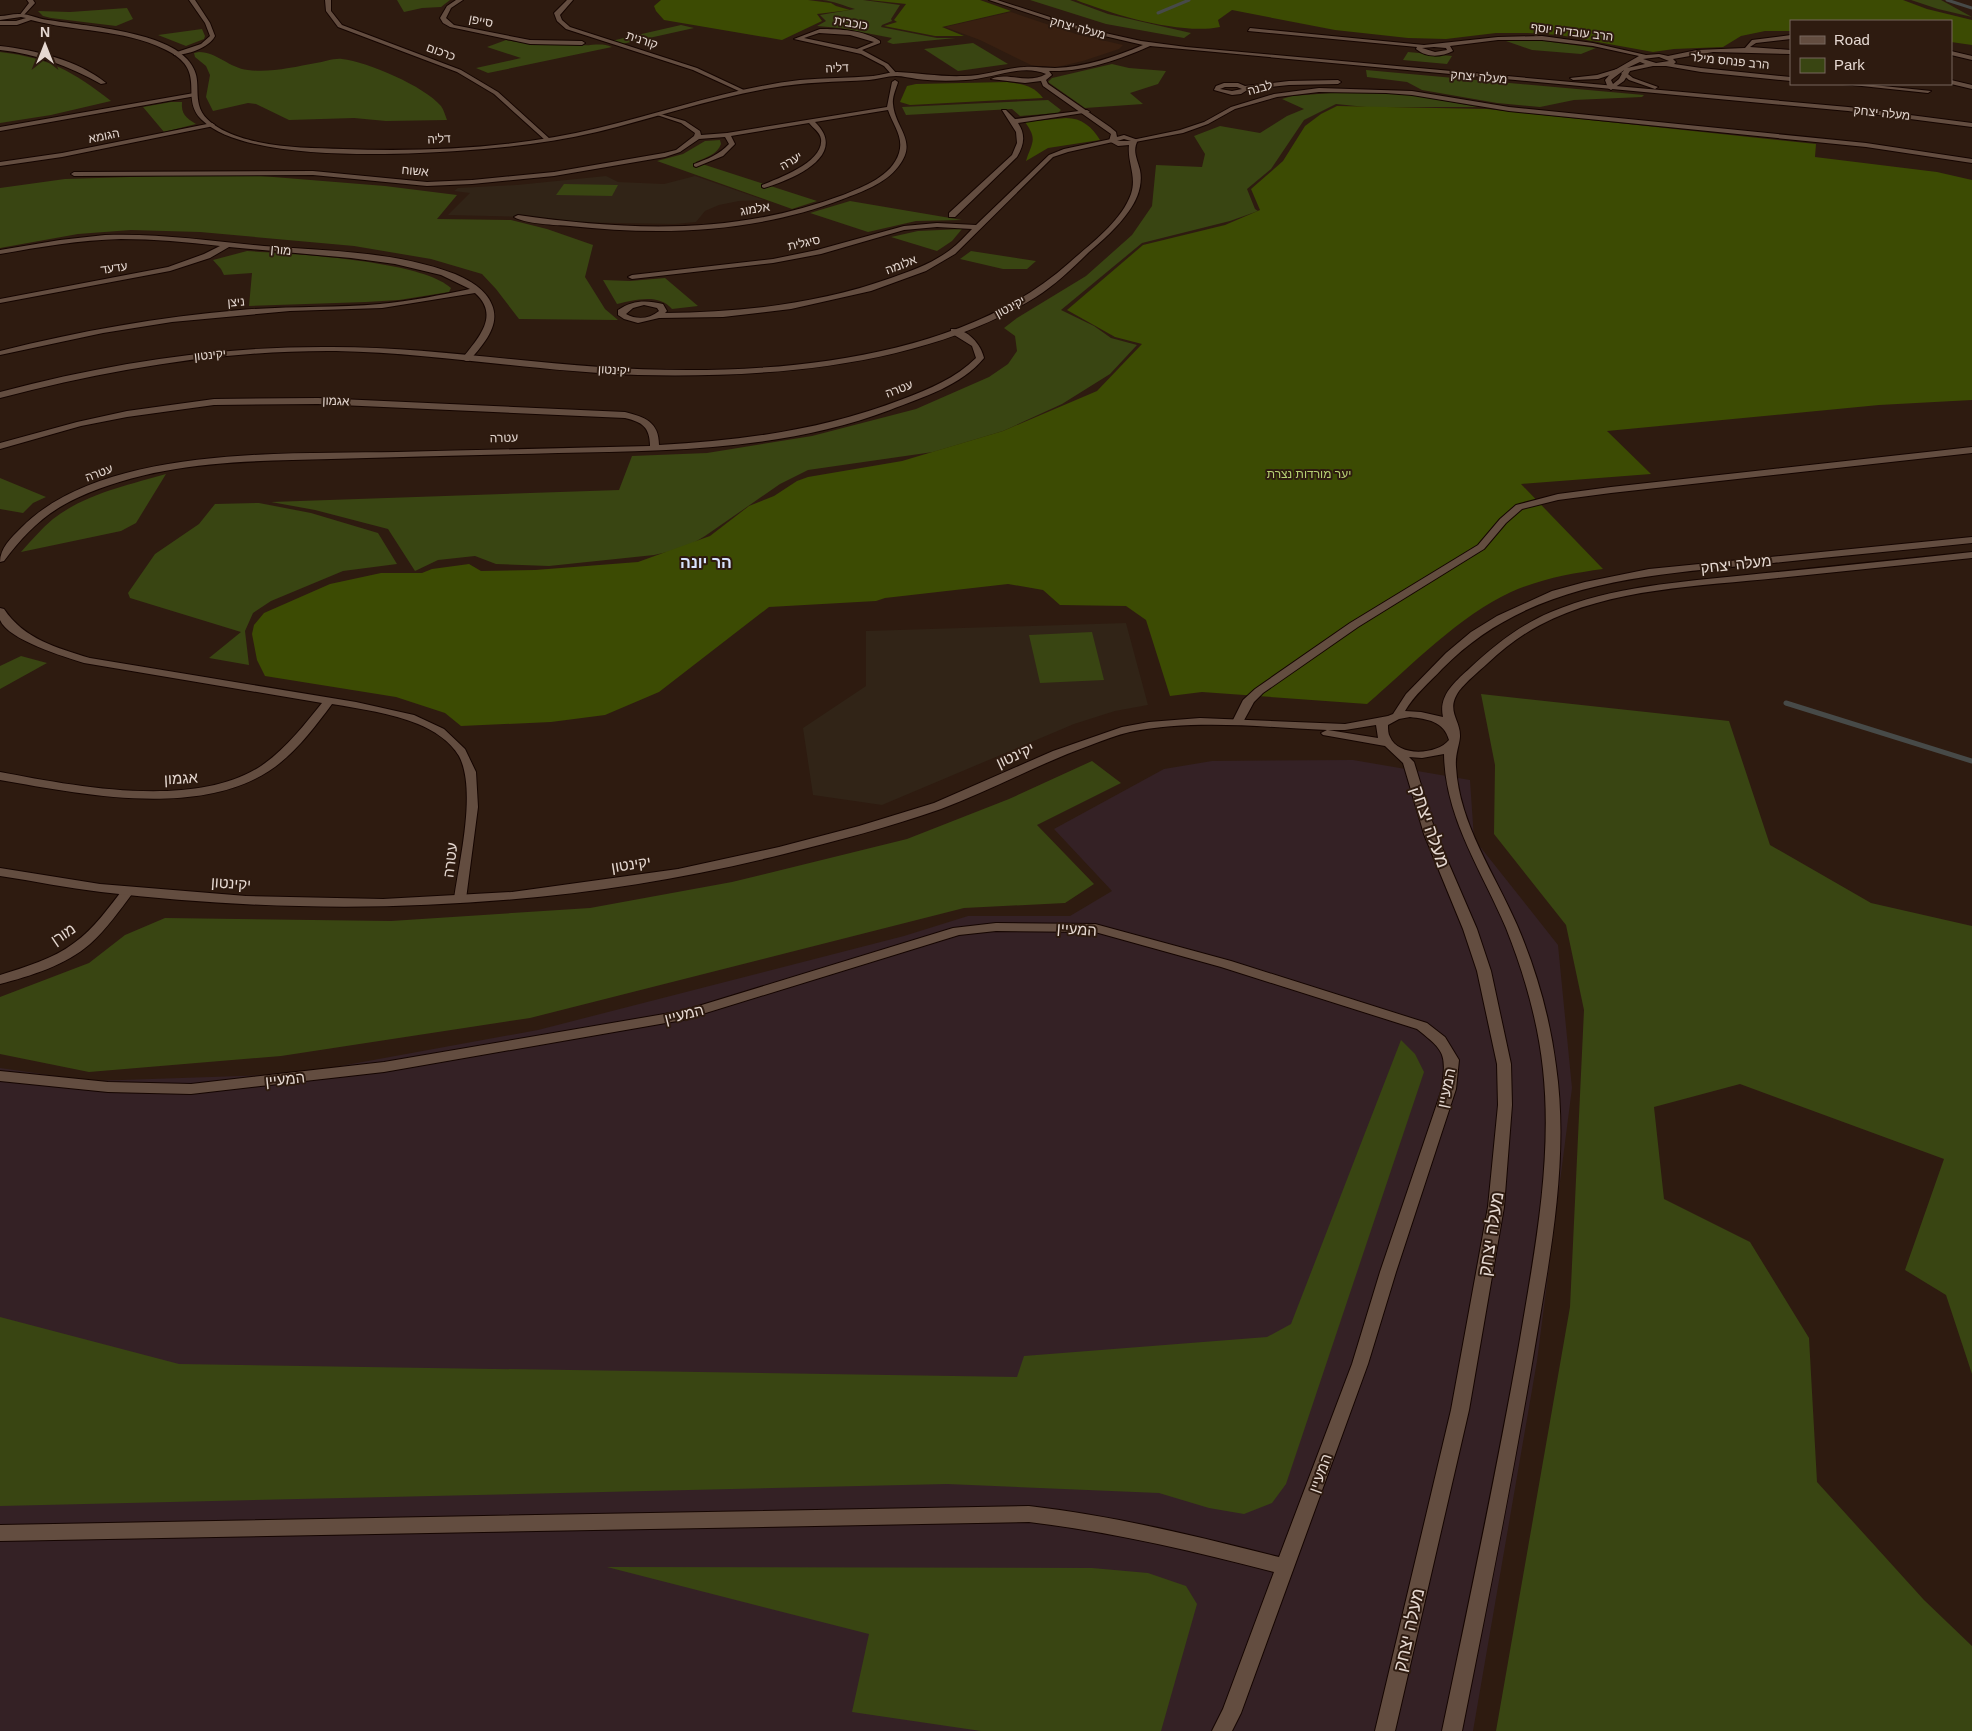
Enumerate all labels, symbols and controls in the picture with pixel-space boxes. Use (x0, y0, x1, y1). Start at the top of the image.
street label: סייפן (468, 12, 494, 30)
street label: כוכבית (833, 13, 869, 33)
street label: מעלה יצחק (1049, 14, 1107, 42)
north arrow (20, 20, 70, 70)
street label: הרב עובדיה יוסף (1530, 20, 1614, 44)
legend (1790, 20, 1952, 85)
text: N (40, 24, 50, 40)
street label: קורנית (624, 28, 660, 52)
text: Road (1834, 31, 1870, 48)
street label: כרכום (425, 40, 457, 64)
street label: הרב פנחס מילר (1690, 50, 1770, 72)
text: Park (1834, 56, 1865, 73)
street label: דליה (825, 60, 849, 76)
street label: מעלה יצחק (1450, 68, 1508, 86)
street label: לבנה (1246, 78, 1274, 98)
street label: מעלה יצחק (1853, 103, 1911, 123)
street label: הגומא (87, 126, 121, 146)
street label: דליה (427, 131, 451, 147)
street label: יערה (777, 149, 805, 173)
street label: אשוח (401, 163, 430, 179)
street label: אלמוג (739, 199, 771, 218)
street label: סיגלית (786, 232, 822, 254)
street label: מורן (270, 242, 292, 258)
street label: אלומה (883, 252, 919, 277)
street label: עדעד (99, 259, 129, 277)
street label: יקינטון (993, 293, 1027, 321)
street label: ניצן (227, 294, 245, 310)
street label: יקינטון (193, 346, 227, 364)
street label: יקינטון (598, 362, 630, 378)
street label: עטרה (883, 377, 915, 401)
street label: אגמון (322, 394, 350, 408)
street label: עטרה (490, 431, 518, 445)
street label: עטרה (83, 462, 115, 484)
park label: יער מורדות נצרת (1267, 467, 1351, 481)
street label: מעלה יצחק (1700, 552, 1772, 576)
district label: הר יונה (680, 554, 732, 571)
street label: יקינטון (993, 739, 1037, 771)
street label: אגמון (164, 769, 199, 787)
street label: מעלה יצחק (1407, 783, 1453, 871)
street label: עטרה (439, 841, 461, 879)
street label: יקינטון (610, 852, 652, 876)
street label: יקינטון (210, 873, 252, 893)
street label: המעיין (1056, 919, 1098, 939)
street label: מורן (47, 920, 79, 948)
street label: המעיין (662, 1001, 706, 1027)
street label: המעיין (1434, 1067, 1458, 1109)
street label: המעיין (264, 1068, 306, 1090)
street label: מעלה יצחק (1474, 1190, 1508, 1278)
street label: המעיין (1305, 1451, 1335, 1495)
street label: מעלה יצחק (1390, 1586, 1428, 1674)

